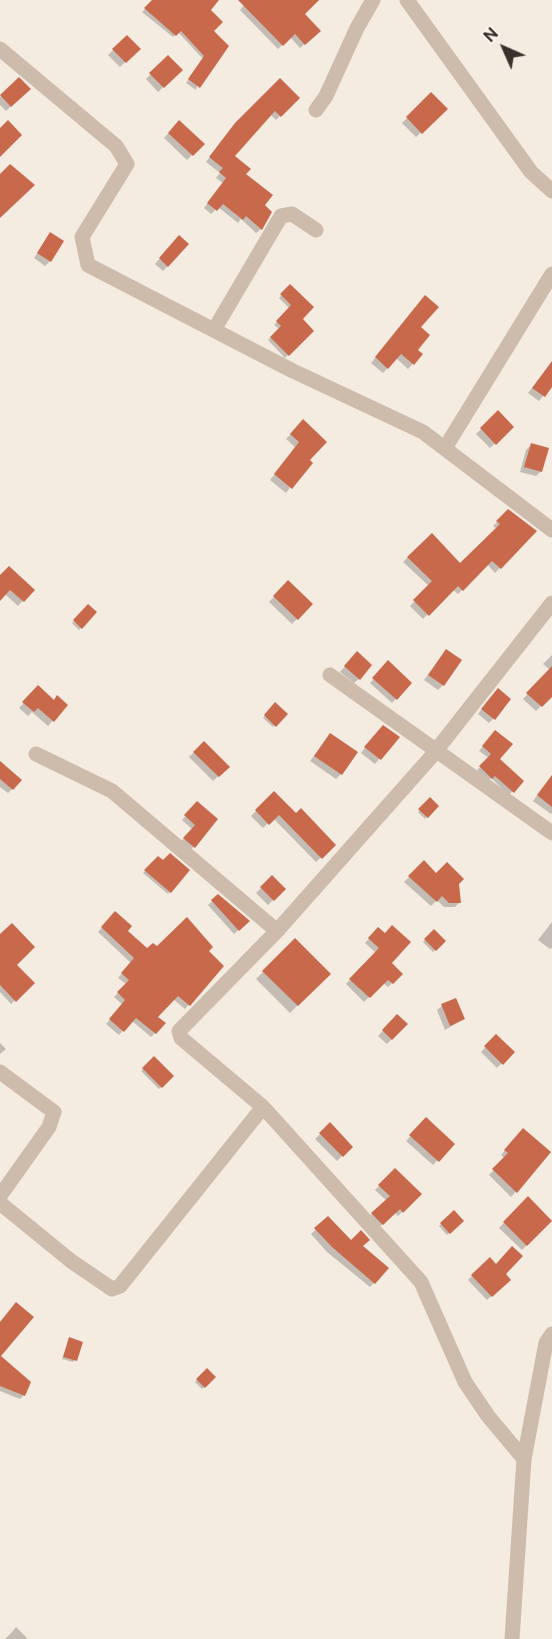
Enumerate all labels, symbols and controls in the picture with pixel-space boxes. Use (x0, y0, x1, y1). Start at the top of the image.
north arrow (474, 18, 534, 78)
text: N (480, 24, 502, 46)

